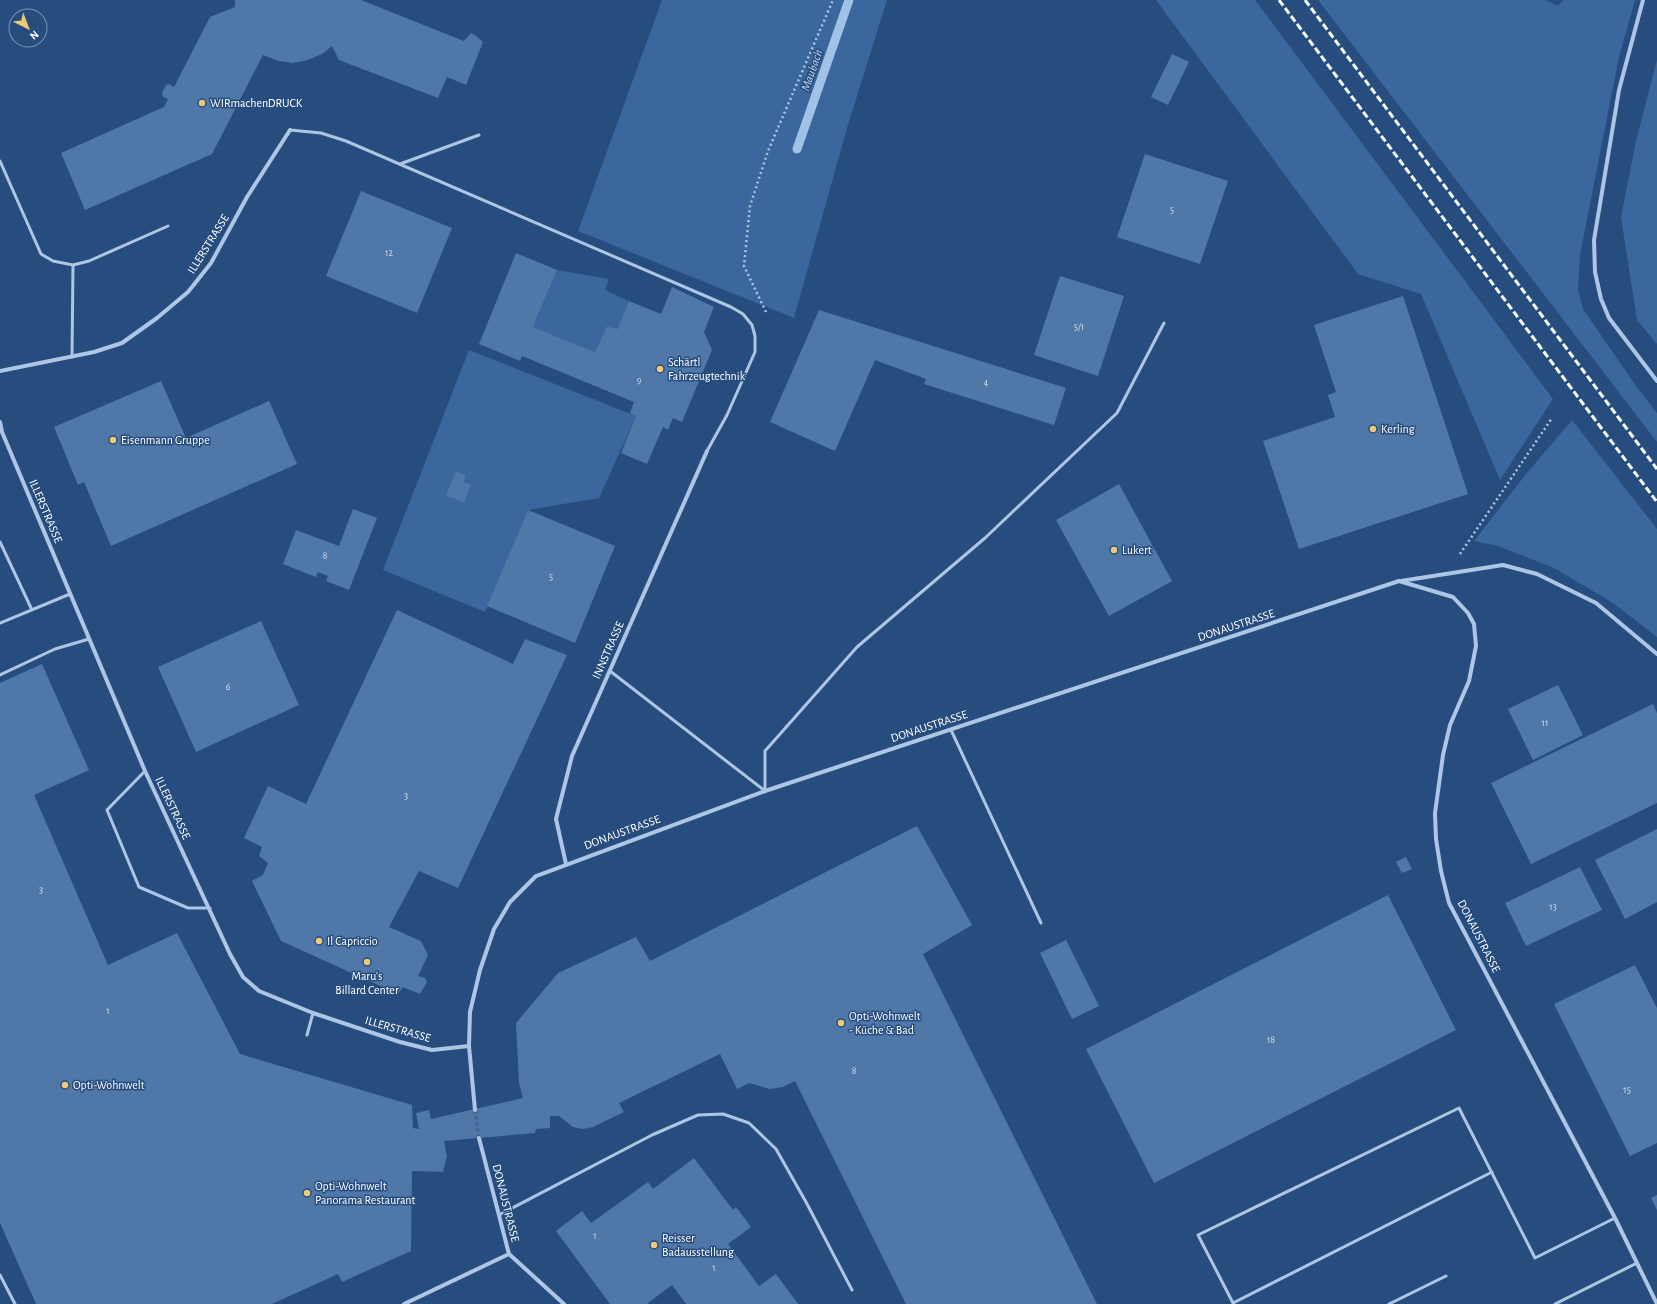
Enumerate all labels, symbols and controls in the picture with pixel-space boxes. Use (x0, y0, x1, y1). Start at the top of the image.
north arrow (8, 8, 48, 48)
text: N (28, 28, 41, 42)
water label: Maubach (799, 48, 826, 93)
place label: WIRmachenDRUCK (210, 97, 303, 109)
marker: WIRmachenDRUCK (197, 98, 207, 108)
house number: 5 (1170, 205, 1174, 215)
street label: ILLERSTRASSE (185, 212, 231, 276)
house number: 12 (385, 248, 393, 258)
house number: 5/1 (1074, 322, 1084, 332)
place label: Schärtl Fahrzeugtechnik (668, 356, 746, 382)
marker: Schärtl Fahrzeugtechnik (655, 364, 665, 374)
house number: 9 (637, 375, 642, 385)
house number: 4 (984, 378, 989, 388)
place label: Kerling (1381, 423, 1415, 435)
marker: Kerling (1368, 424, 1378, 434)
place label: Eisenmann Gruppe (121, 434, 210, 446)
marker: Eisenmann Gruppe (108, 435, 118, 445)
street label: ILLERSTRASSE (27, 477, 65, 545)
place label: Lukert (1122, 544, 1152, 556)
marker: Lukert (1109, 545, 1119, 555)
house number: 8 (323, 551, 328, 561)
house number: 5 (549, 572, 553, 582)
street label: DONAUSTRASSE (1196, 607, 1276, 643)
street label: INNSTRASSE (590, 619, 626, 681)
house number: 6 (226, 682, 231, 692)
street label: DONAUSTRASSE (889, 708, 969, 744)
house number: 11 (1542, 718, 1548, 728)
street label: ILLERSTRASSE (153, 775, 193, 841)
house number: 3 (404, 791, 408, 801)
street label: DONAUSTRASSE (582, 813, 662, 851)
house number: 3 (39, 885, 43, 895)
street label: DONAUSTRASSE (1456, 898, 1503, 974)
house number: 13 (1549, 902, 1557, 912)
place label: Il Capriccio (327, 935, 378, 947)
marker: Il Capriccio (314, 936, 324, 946)
marker: Maru's Billard Center (362, 957, 372, 967)
place label: Maru's Billard Center (335, 970, 399, 996)
house number: 1 (106, 1006, 110, 1016)
place label: Opti-Wohnwelt - Küche & Bad (849, 1010, 921, 1036)
street label: ILLERSTRASSE (364, 1014, 432, 1044)
marker: Opti-Wohnwelt - Küche & Bad (836, 1018, 846, 1028)
house number: 18 (1267, 1035, 1275, 1045)
house number: 8 (852, 1066, 857, 1076)
place label: Opti-Wohnwelt (73, 1079, 145, 1091)
marker: Opti-Wohnwelt (60, 1080, 70, 1090)
house number: 15 (1623, 1085, 1631, 1095)
street label: DONAUSTRASSE (491, 1163, 522, 1243)
place label: Opti-Wohnwelt Panorama Restaurant (315, 1180, 416, 1206)
marker: Opti-Wohnwelt Panorama Restaurant (302, 1188, 312, 1198)
house number: 1 (593, 1231, 597, 1241)
place label: Reisser Badausstellung (662, 1232, 734, 1258)
marker: Reisser Badausstellung (649, 1240, 659, 1250)
house number: 1 (712, 1263, 716, 1273)

